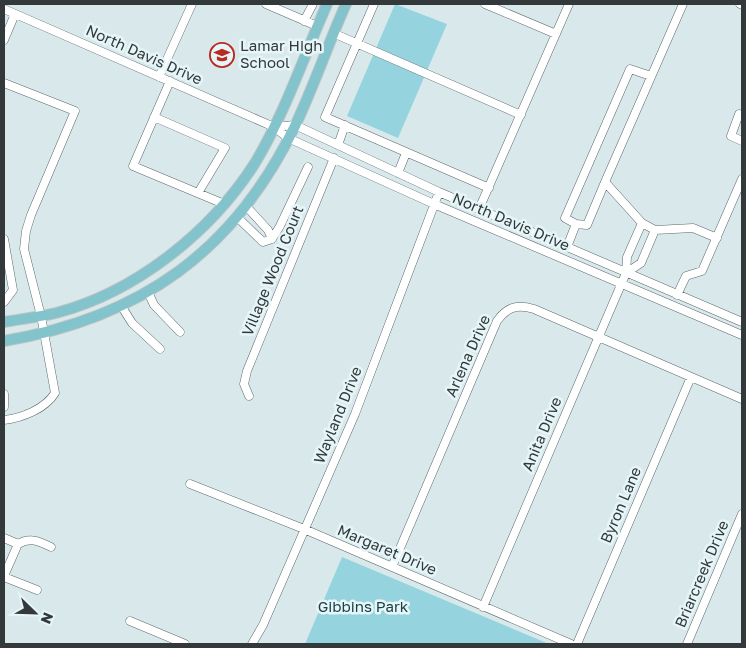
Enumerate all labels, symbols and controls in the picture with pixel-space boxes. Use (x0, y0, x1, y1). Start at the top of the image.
street label: North Davis Drive (83, 20, 206, 88)
place label: Lamar High School (240, 36, 322, 71)
school or university icon: Lamar High School (209, 42, 235, 68)
street label: North Davis Drive (450, 188, 573, 254)
street label: Village Wood Court (238, 203, 306, 338)
street label: Arlena Drive (441, 312, 493, 399)
street label: Wayland Drive (309, 363, 365, 466)
street label: Anita Drive (517, 394, 565, 473)
street label: Byron Lane (596, 464, 644, 545)
street label: Briarcreek Drive (670, 517, 732, 630)
street label: Margaret Drive (335, 520, 440, 578)
north arrow (10, 588, 60, 638)
park label: Gibbins Park (318, 597, 409, 615)
text: N (38, 610, 57, 626)

